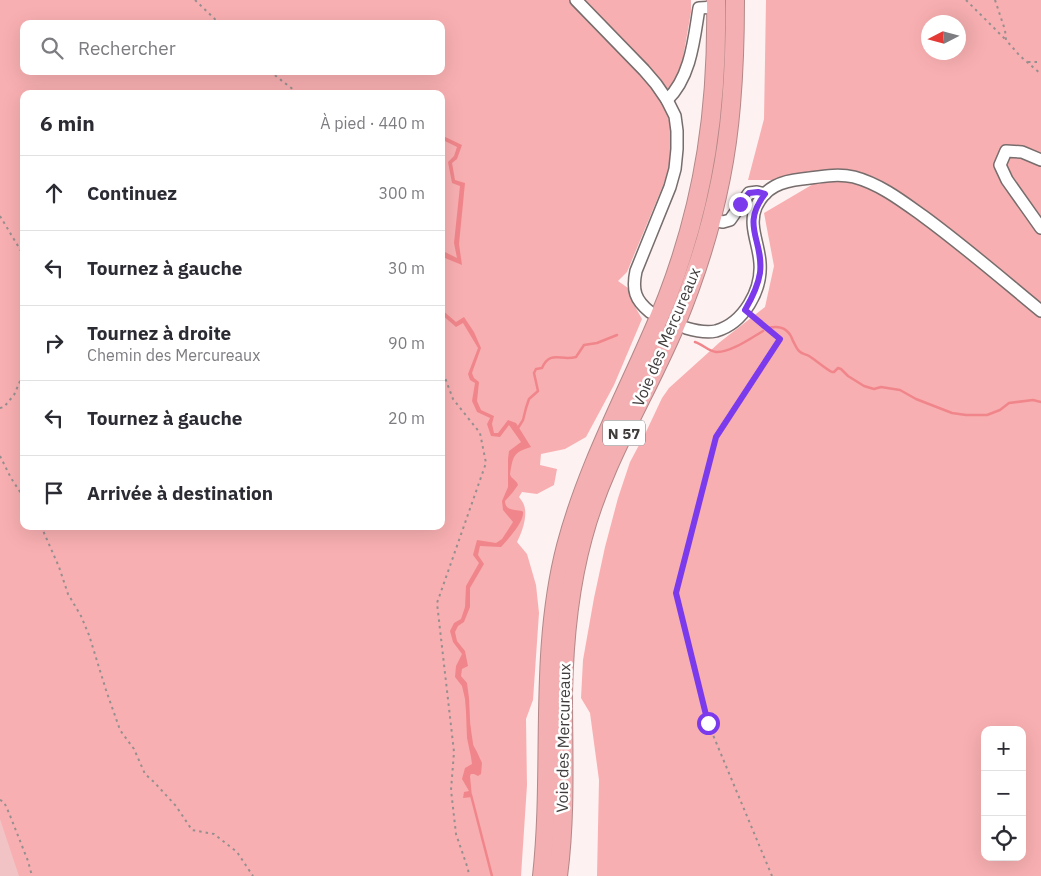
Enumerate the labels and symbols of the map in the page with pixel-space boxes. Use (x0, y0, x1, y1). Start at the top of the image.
north arrow (921, 15, 966, 60)
route end (729, 193, 752, 216)
street label: Voie des Mercureaux (628, 264, 704, 410)
road number: N 57 (603, 420, 645, 446)
street label: Voie des Mercureaux (552, 663, 574, 813)
route start (697, 712, 720, 735)

